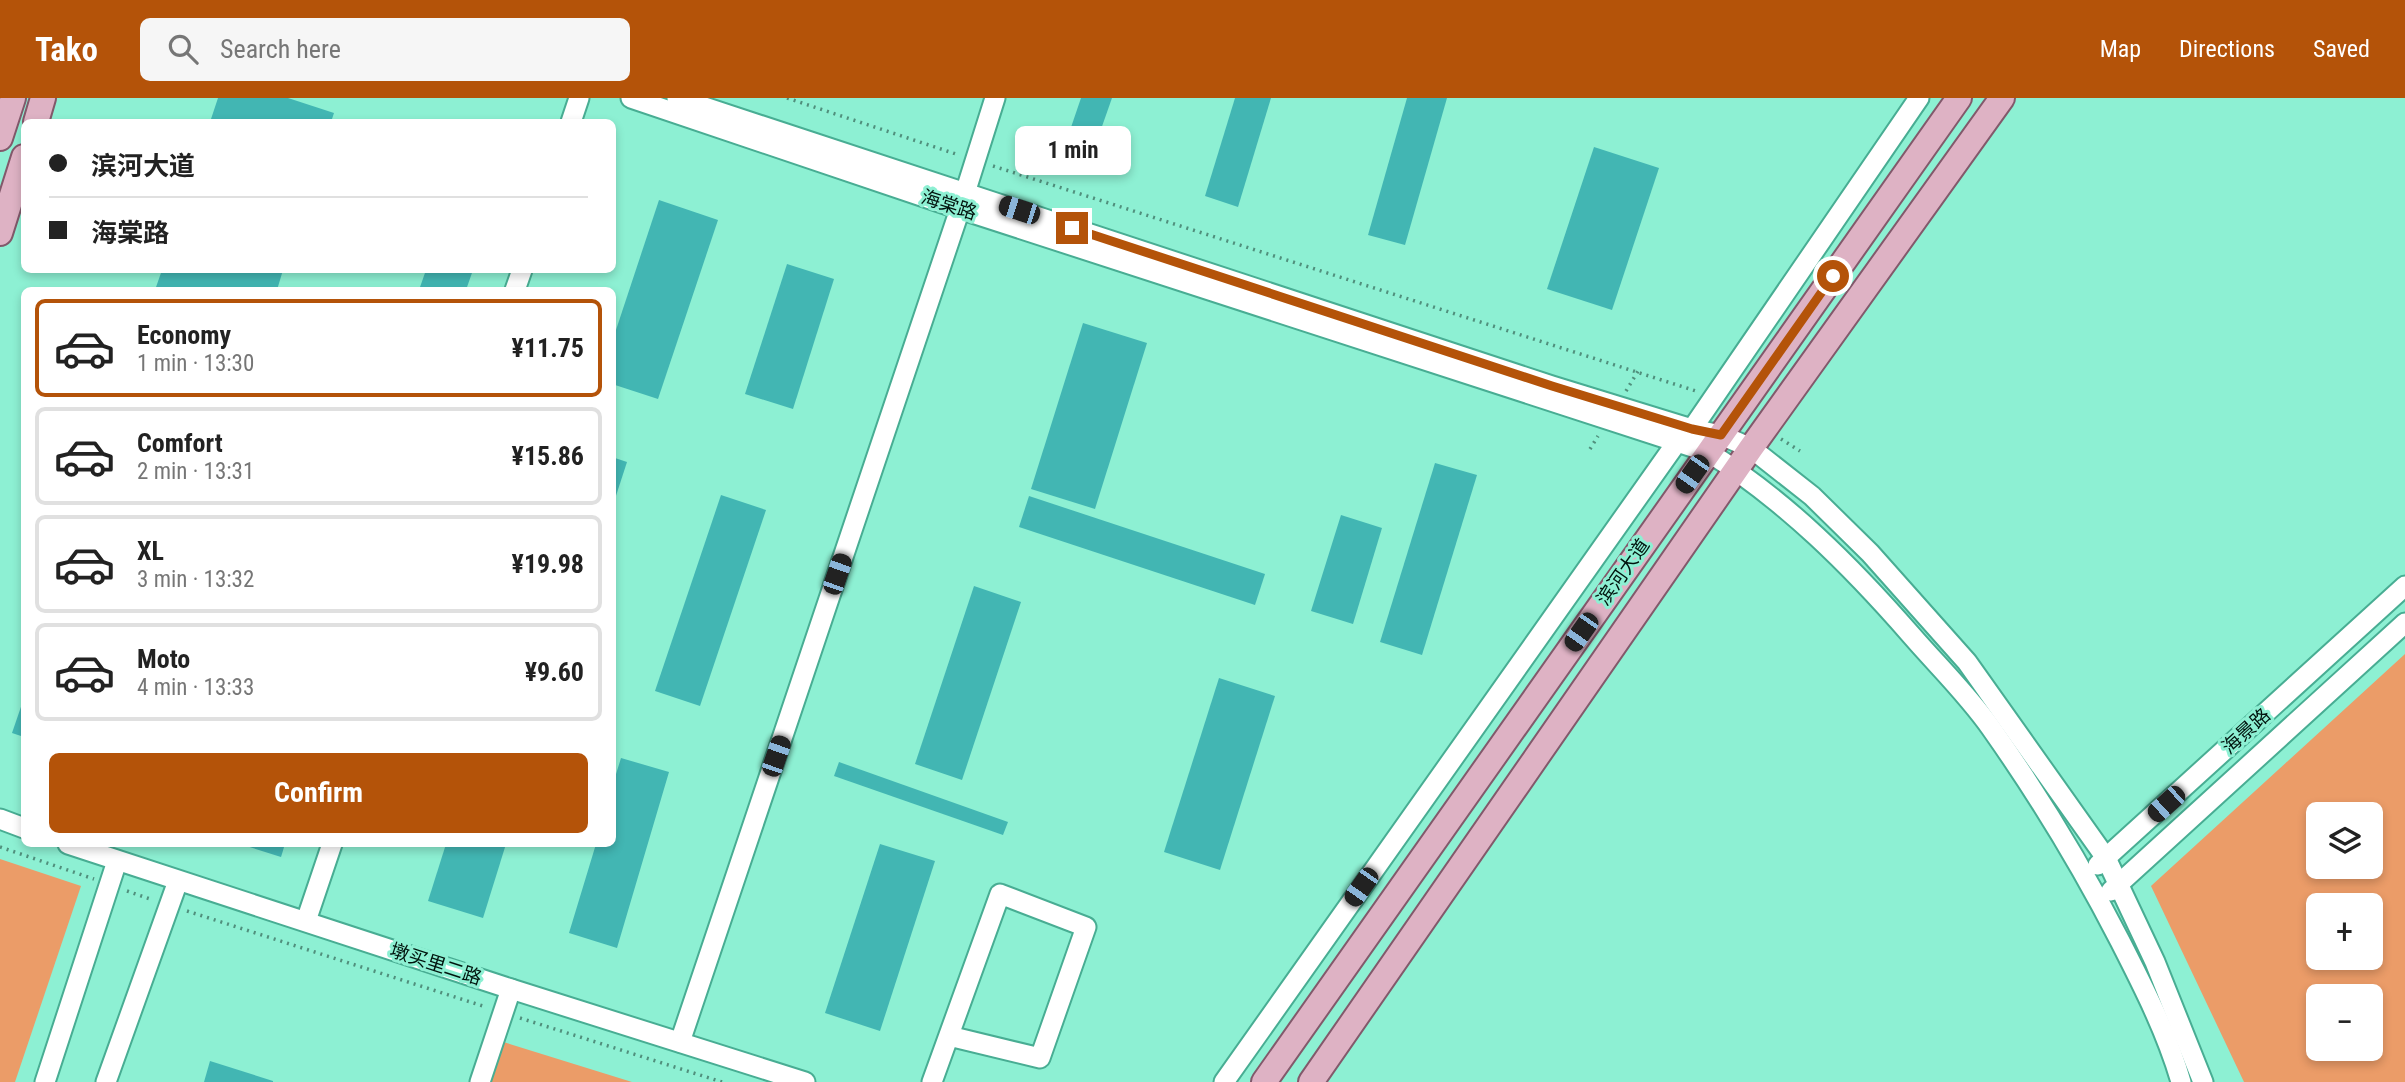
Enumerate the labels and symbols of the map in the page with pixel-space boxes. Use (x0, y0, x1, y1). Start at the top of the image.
callout: 1 min (1014, 127, 1130, 176)
street label: 海棠路 (918, 185, 980, 225)
car (996, 194, 1043, 226)
route end (1056, 212, 1088, 244)
route start (1817, 260, 1849, 292)
car (1672, 451, 1713, 497)
street label: 滨河大道 (1592, 534, 1654, 610)
car (821, 551, 854, 597)
car (1561, 609, 1602, 655)
street label: 海景路 (2217, 703, 2275, 759)
car (760, 733, 793, 779)
car (2144, 782, 2189, 826)
car (1341, 864, 1382, 910)
street label: 墩买里二路 (387, 938, 485, 990)

